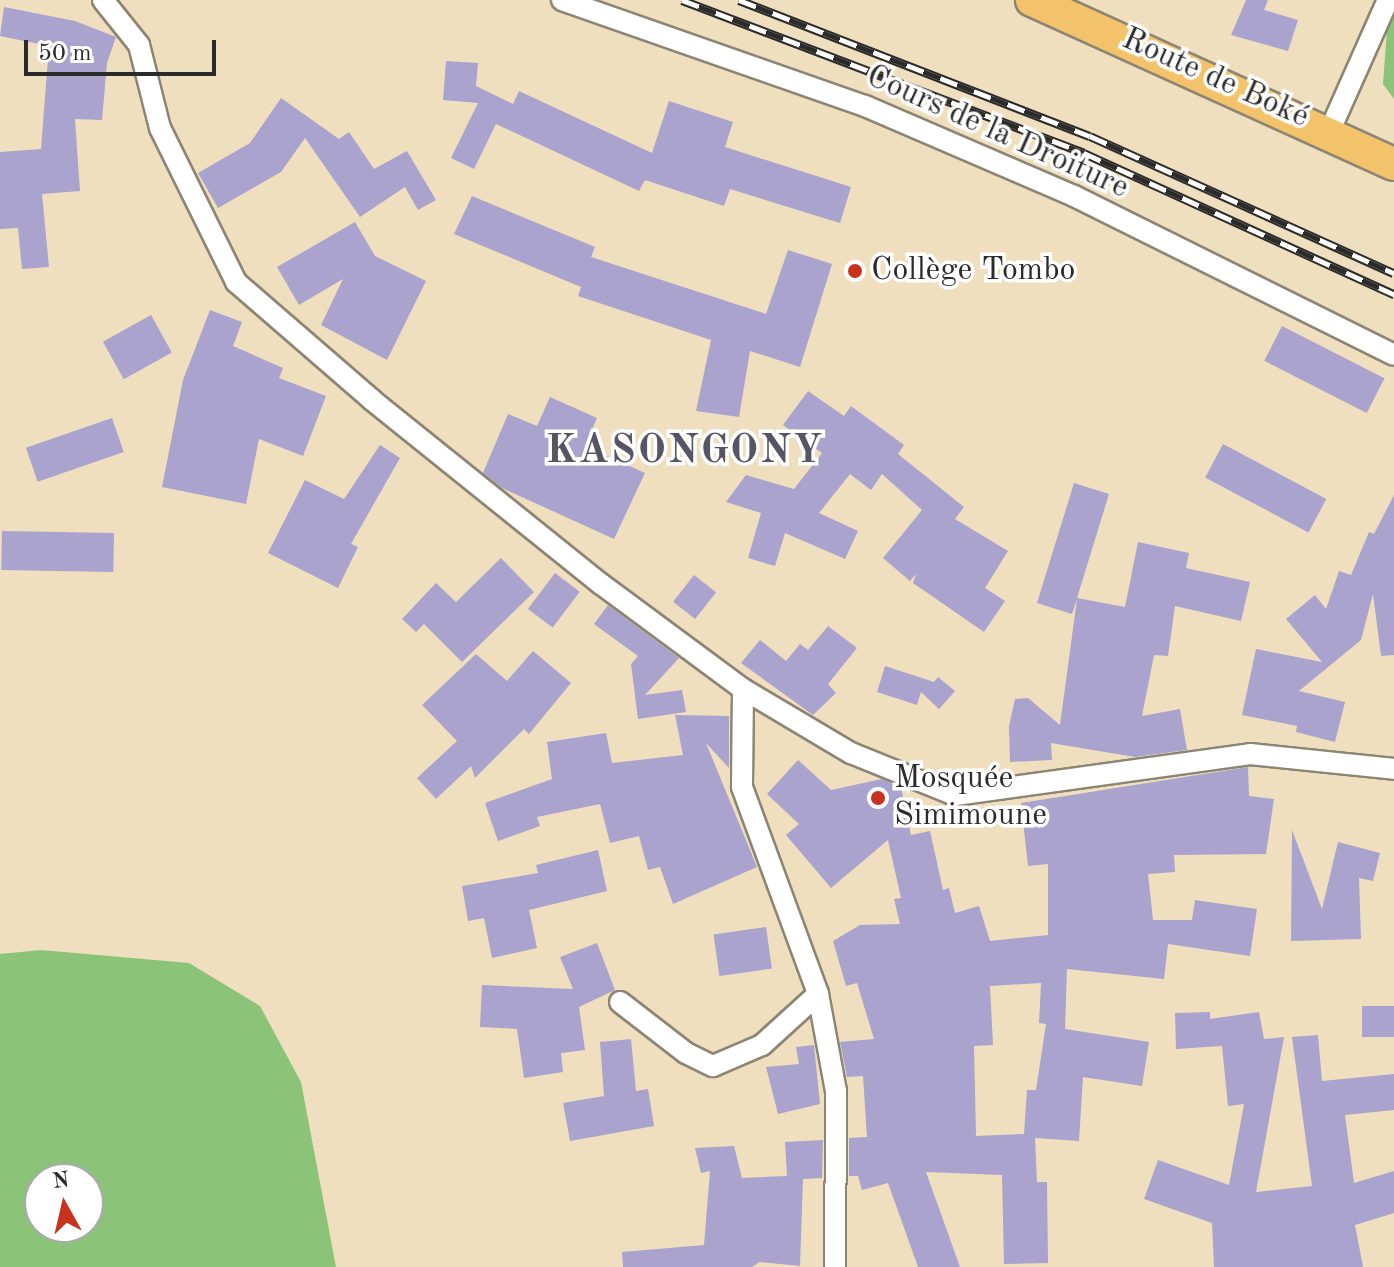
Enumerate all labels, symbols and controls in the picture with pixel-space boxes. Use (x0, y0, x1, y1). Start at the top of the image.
street label: Route de Boké (1116, 21, 1314, 137)
scale bar (28, 24, 220, 74)
text: 50 m (38, 42, 92, 66)
street label: Cours de la Droiture (860, 58, 1134, 208)
place label: Collège Tombo (871, 252, 1075, 290)
marker: Collège Tombo (846, 262, 864, 280)
district label: KASONGONY (546, 428, 824, 476)
place label: Mosquée Simimoune (894, 761, 1047, 836)
marker: Mosquée Simimoune (869, 789, 887, 807)
north arrow (24, 1163, 104, 1243)
text: N (51, 1169, 71, 1193)

